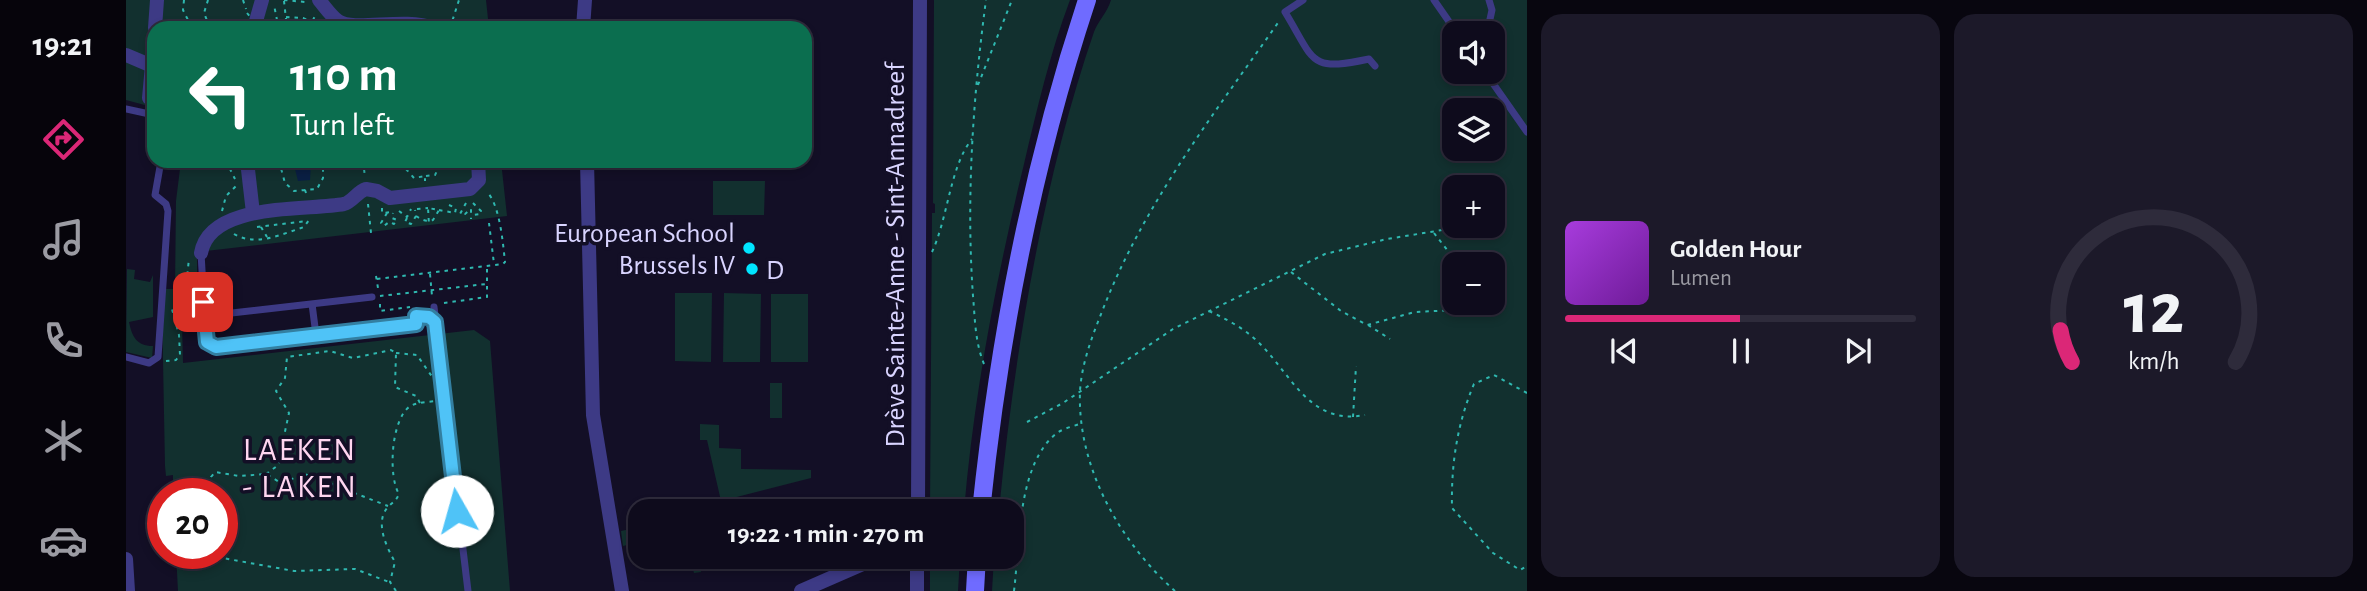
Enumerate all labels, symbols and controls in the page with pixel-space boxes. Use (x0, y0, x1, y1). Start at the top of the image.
map controls (1442, 21, 1505, 315)
button: sound (1442, 21, 1505, 84)
text: 19:21 (33, 29, 93, 61)
icon: left (175, 49, 266, 140)
text: 110 m (290, 51, 398, 100)
street label: Drève Sainte-Anne - Sint-Annadreef (882, 61, 910, 448)
button: layers (1442, 98, 1505, 161)
text: Turn left (290, 109, 394, 141)
icon: directions (39, 115, 88, 164)
button: + (1442, 175, 1505, 238)
icon: music (39, 215, 88, 264)
place label: European School Brussels IV (554, 220, 735, 280)
text: Golden Hour (1670, 236, 1801, 262)
marker: European School Brussels IV (741, 240, 757, 256)
button: − (1442, 252, 1505, 315)
place label: D (766, 257, 784, 285)
marker: D (744, 261, 760, 277)
text: Lumen (1670, 267, 1732, 290)
pin (173, 272, 233, 332)
text: 12 (2123, 274, 2184, 347)
icon: arrive (184, 283, 222, 321)
icon: phone (39, 316, 88, 365)
icon: previous (1605, 332, 1643, 370)
icon: pause (1722, 332, 1760, 370)
icon: next (1839, 332, 1877, 370)
text: km/h (2128, 348, 2179, 373)
icon: climate (39, 416, 88, 465)
district label: LAEKEN - LAKEN (242, 434, 358, 503)
position arrow (420, 474, 494, 548)
speed limit sign: 20 (147, 478, 238, 569)
icon: car (39, 516, 88, 565)
text: 19:22 · 1 min · 270 m (728, 521, 924, 547)

